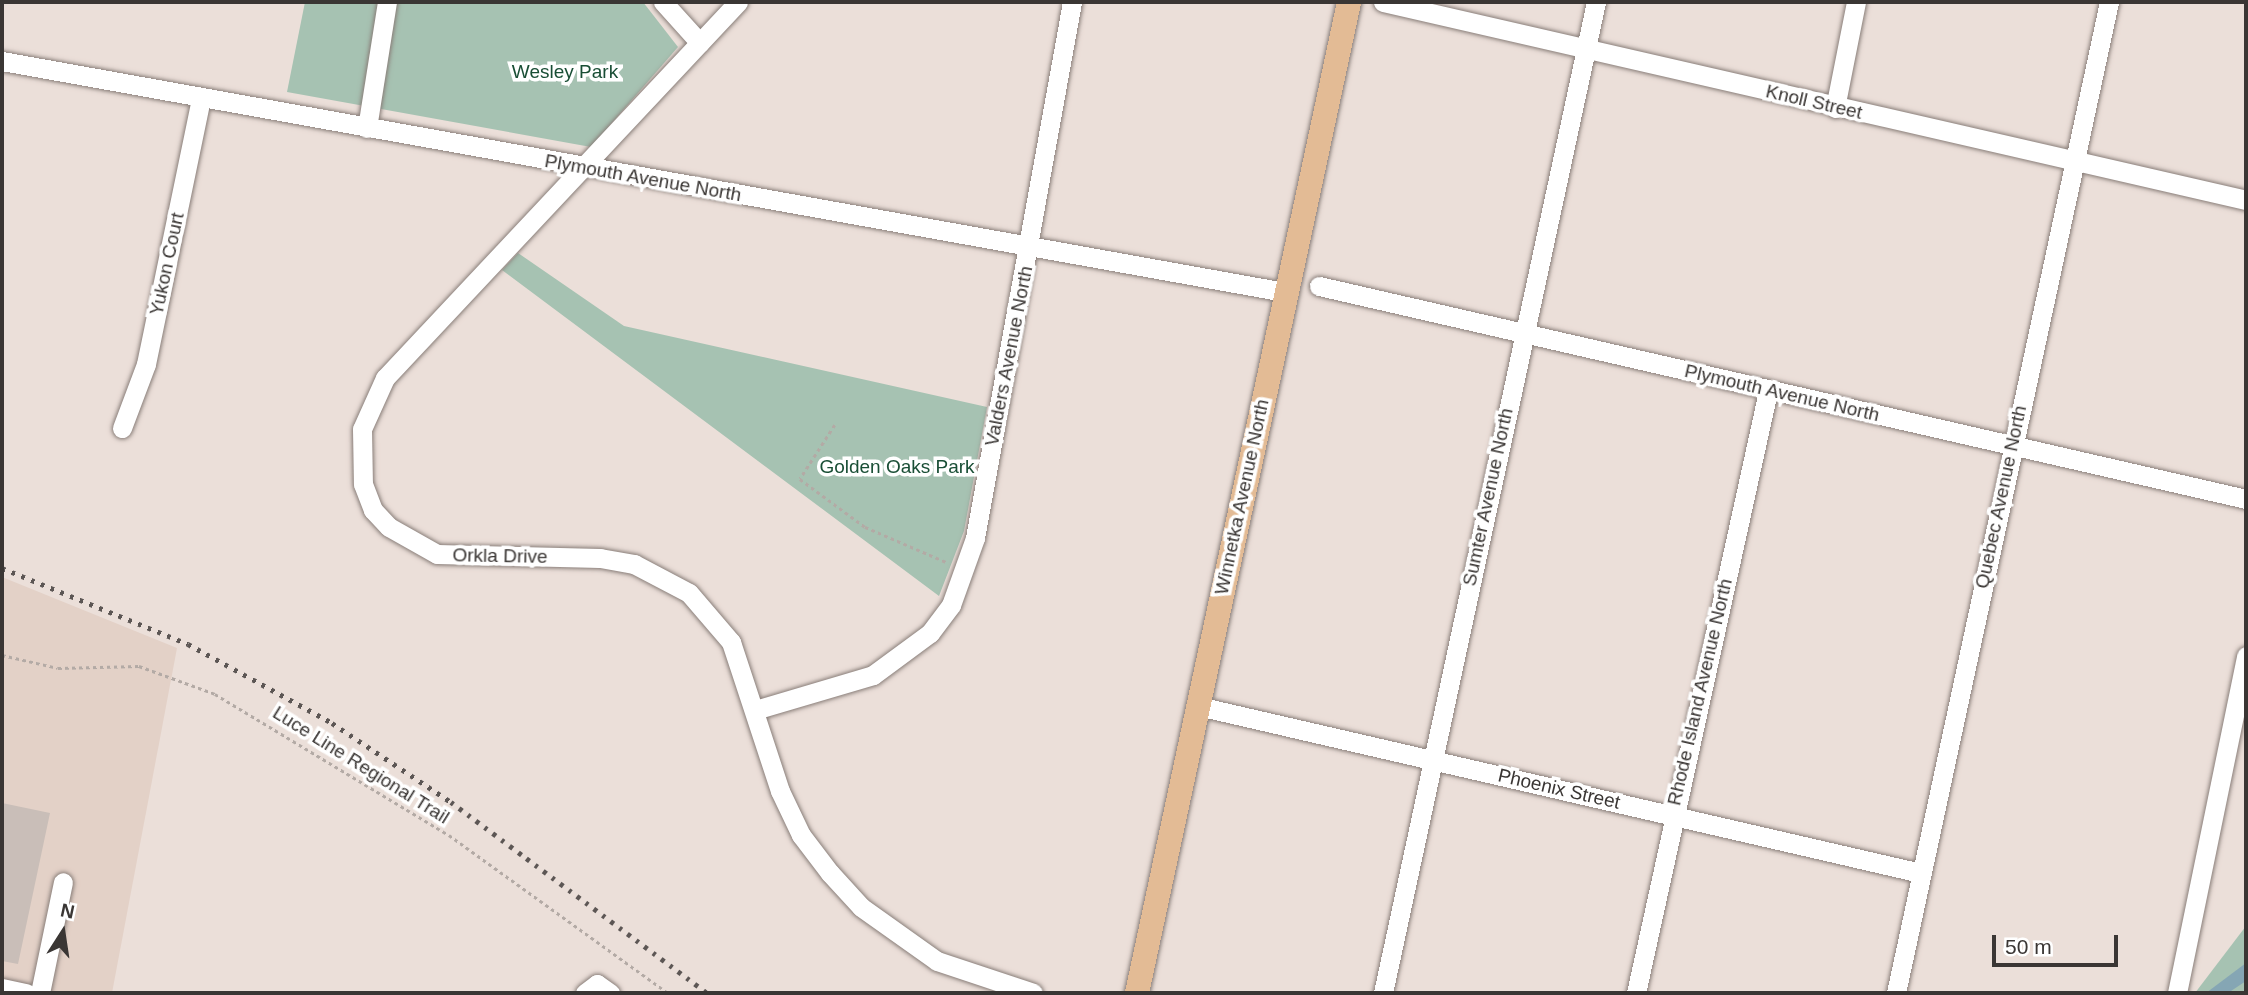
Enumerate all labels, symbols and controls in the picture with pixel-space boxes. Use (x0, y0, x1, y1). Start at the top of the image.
park label: Wesley Park (512, 61, 618, 83)
street label: Knoll Street (1764, 80, 1864, 124)
street label: Plymouth Avenue North (542, 149, 744, 207)
street label: Yukon Court (145, 210, 189, 318)
street label: Valders Avenue North (980, 263, 1038, 449)
street label: Plymouth Avenue North (1682, 359, 1882, 427)
street label: Winnetka Avenue North (1210, 397, 1274, 597)
street label: Quebec Avenue North (1970, 403, 2032, 591)
street label: Sumter Avenue North (1458, 405, 1518, 589)
park label: Golden Oaks Park (819, 456, 975, 478)
street label: Orkla Drive (452, 544, 548, 568)
street label: Rhode Island Avenue North (1663, 576, 1737, 808)
street label: Luce Line Regional Trail (268, 701, 454, 829)
street label: Phoenix Street (1496, 764, 1622, 814)
north arrow (28, 897, 98, 967)
text: N (59, 899, 76, 923)
scale bar (1996, 922, 2122, 966)
text: 50 m (2005, 935, 2052, 958)

